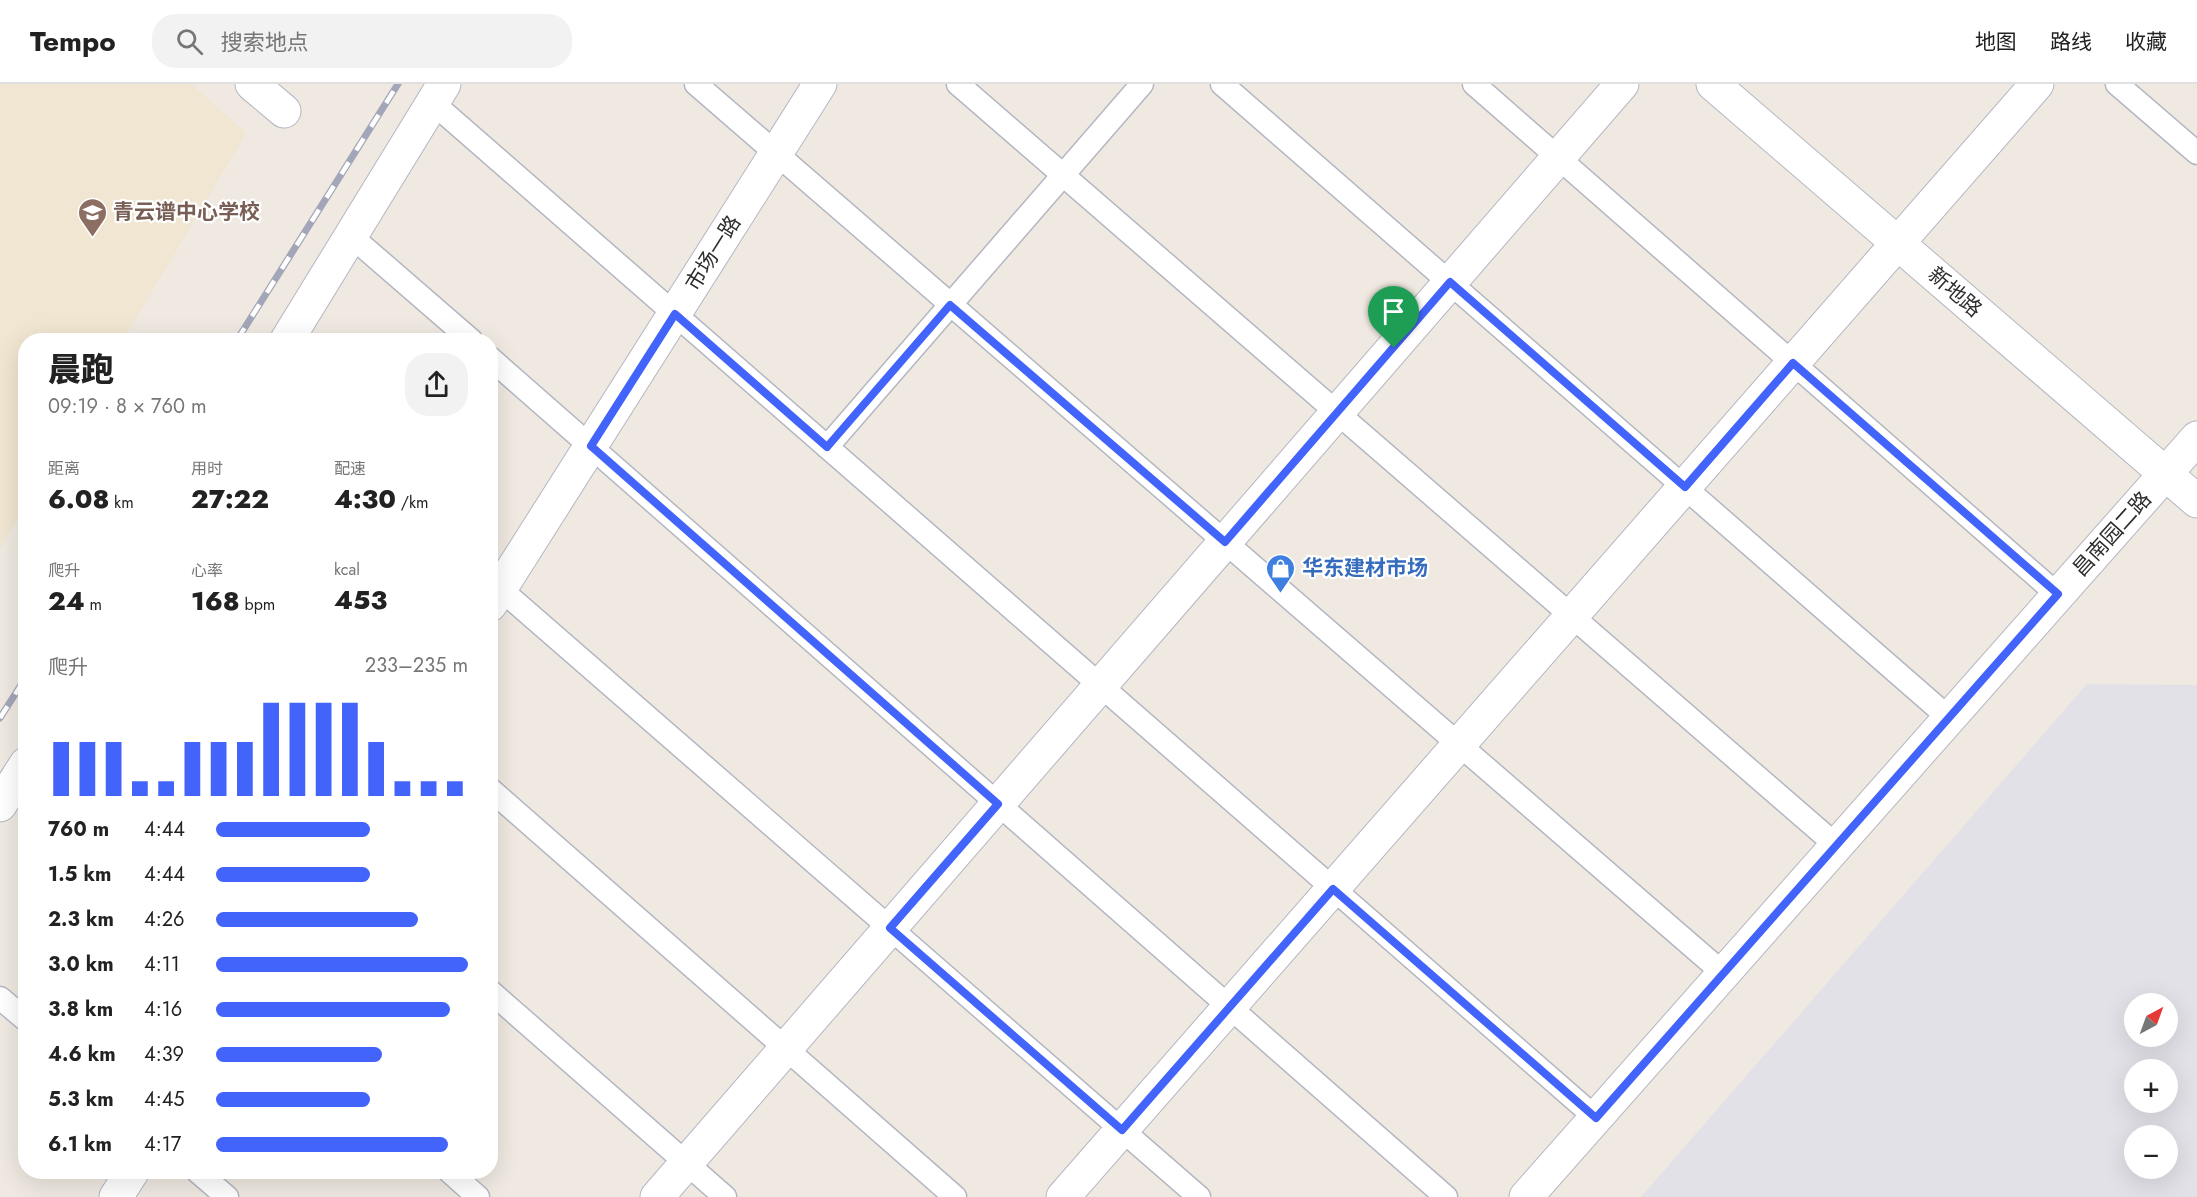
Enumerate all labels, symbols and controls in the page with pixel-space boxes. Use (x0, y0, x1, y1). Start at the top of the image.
search box (152, 14, 572, 68)
text: Tempo (30, 21, 116, 62)
icon: search (173, 25, 206, 58)
text: 搜索地点 (221, 26, 309, 58)
text: 地图 (1975, 27, 2017, 57)
text: 路线 (2050, 27, 2092, 57)
text: 收藏 (2125, 27, 2167, 57)
school or university icon: 青云谱中心学校 (76, 196, 108, 238)
place label: 青云谱中心学校 (113, 197, 260, 227)
street label: 市场一路 (678, 209, 748, 297)
street label: 新地路 (1921, 260, 1989, 324)
pin (1368, 286, 1419, 348)
icon: arrive (1377, 295, 1410, 328)
text: 晨跑 (48, 346, 114, 393)
button: share (405, 353, 468, 416)
text: 09:19 · 8 × 760 m (48, 392, 207, 421)
text: 距离 (48, 457, 80, 480)
text: 用时 (191, 457, 223, 480)
text: 配速 (334, 457, 366, 480)
text: 6.08 (48, 480, 109, 518)
text: 27:22 (191, 480, 269, 518)
text: 4:30 (334, 480, 396, 518)
street label: 昌南园二路 (2066, 485, 2158, 583)
text: km (109, 491, 134, 514)
text: /km (396, 491, 429, 514)
shop icon: 华东建材市场 (1265, 552, 1297, 594)
place label: 华东建材市场 (1302, 553, 1428, 583)
text: kcal (334, 558, 360, 581)
text: 爬升 (48, 559, 80, 582)
text: 心率 (191, 559, 223, 582)
text: 453 (334, 581, 387, 619)
text: 24 (48, 582, 85, 620)
text: 168 (191, 582, 240, 620)
text: m (85, 593, 102, 616)
text: bpm (240, 593, 275, 616)
text: 233–235 m (365, 651, 468, 680)
text: 爬升 (48, 653, 88, 682)
text: 760 m (48, 815, 109, 844)
text: 4:44 (144, 815, 185, 844)
text: 1.5 km (48, 860, 111, 889)
text: 4:44 (144, 860, 185, 889)
text: 2.3 km (48, 905, 114, 934)
text: 4:26 (144, 905, 185, 934)
text: 3.0 km (48, 950, 114, 979)
text: 4:11 (144, 950, 180, 979)
north arrow (2124, 993, 2178, 1047)
map controls (2124, 993, 2178, 1179)
text: 3.8 km (48, 995, 113, 1024)
text: 4:16 (144, 995, 182, 1024)
text: 4.6 km (48, 1040, 116, 1069)
text: 4:39 (144, 1040, 184, 1069)
button: + (2124, 1059, 2178, 1113)
text: 5.3 km (48, 1085, 114, 1114)
text: 4:45 (144, 1085, 185, 1114)
button: − (2124, 1125, 2178, 1179)
text: 6.1 km (48, 1130, 112, 1159)
text: 4:17 (144, 1130, 181, 1159)

